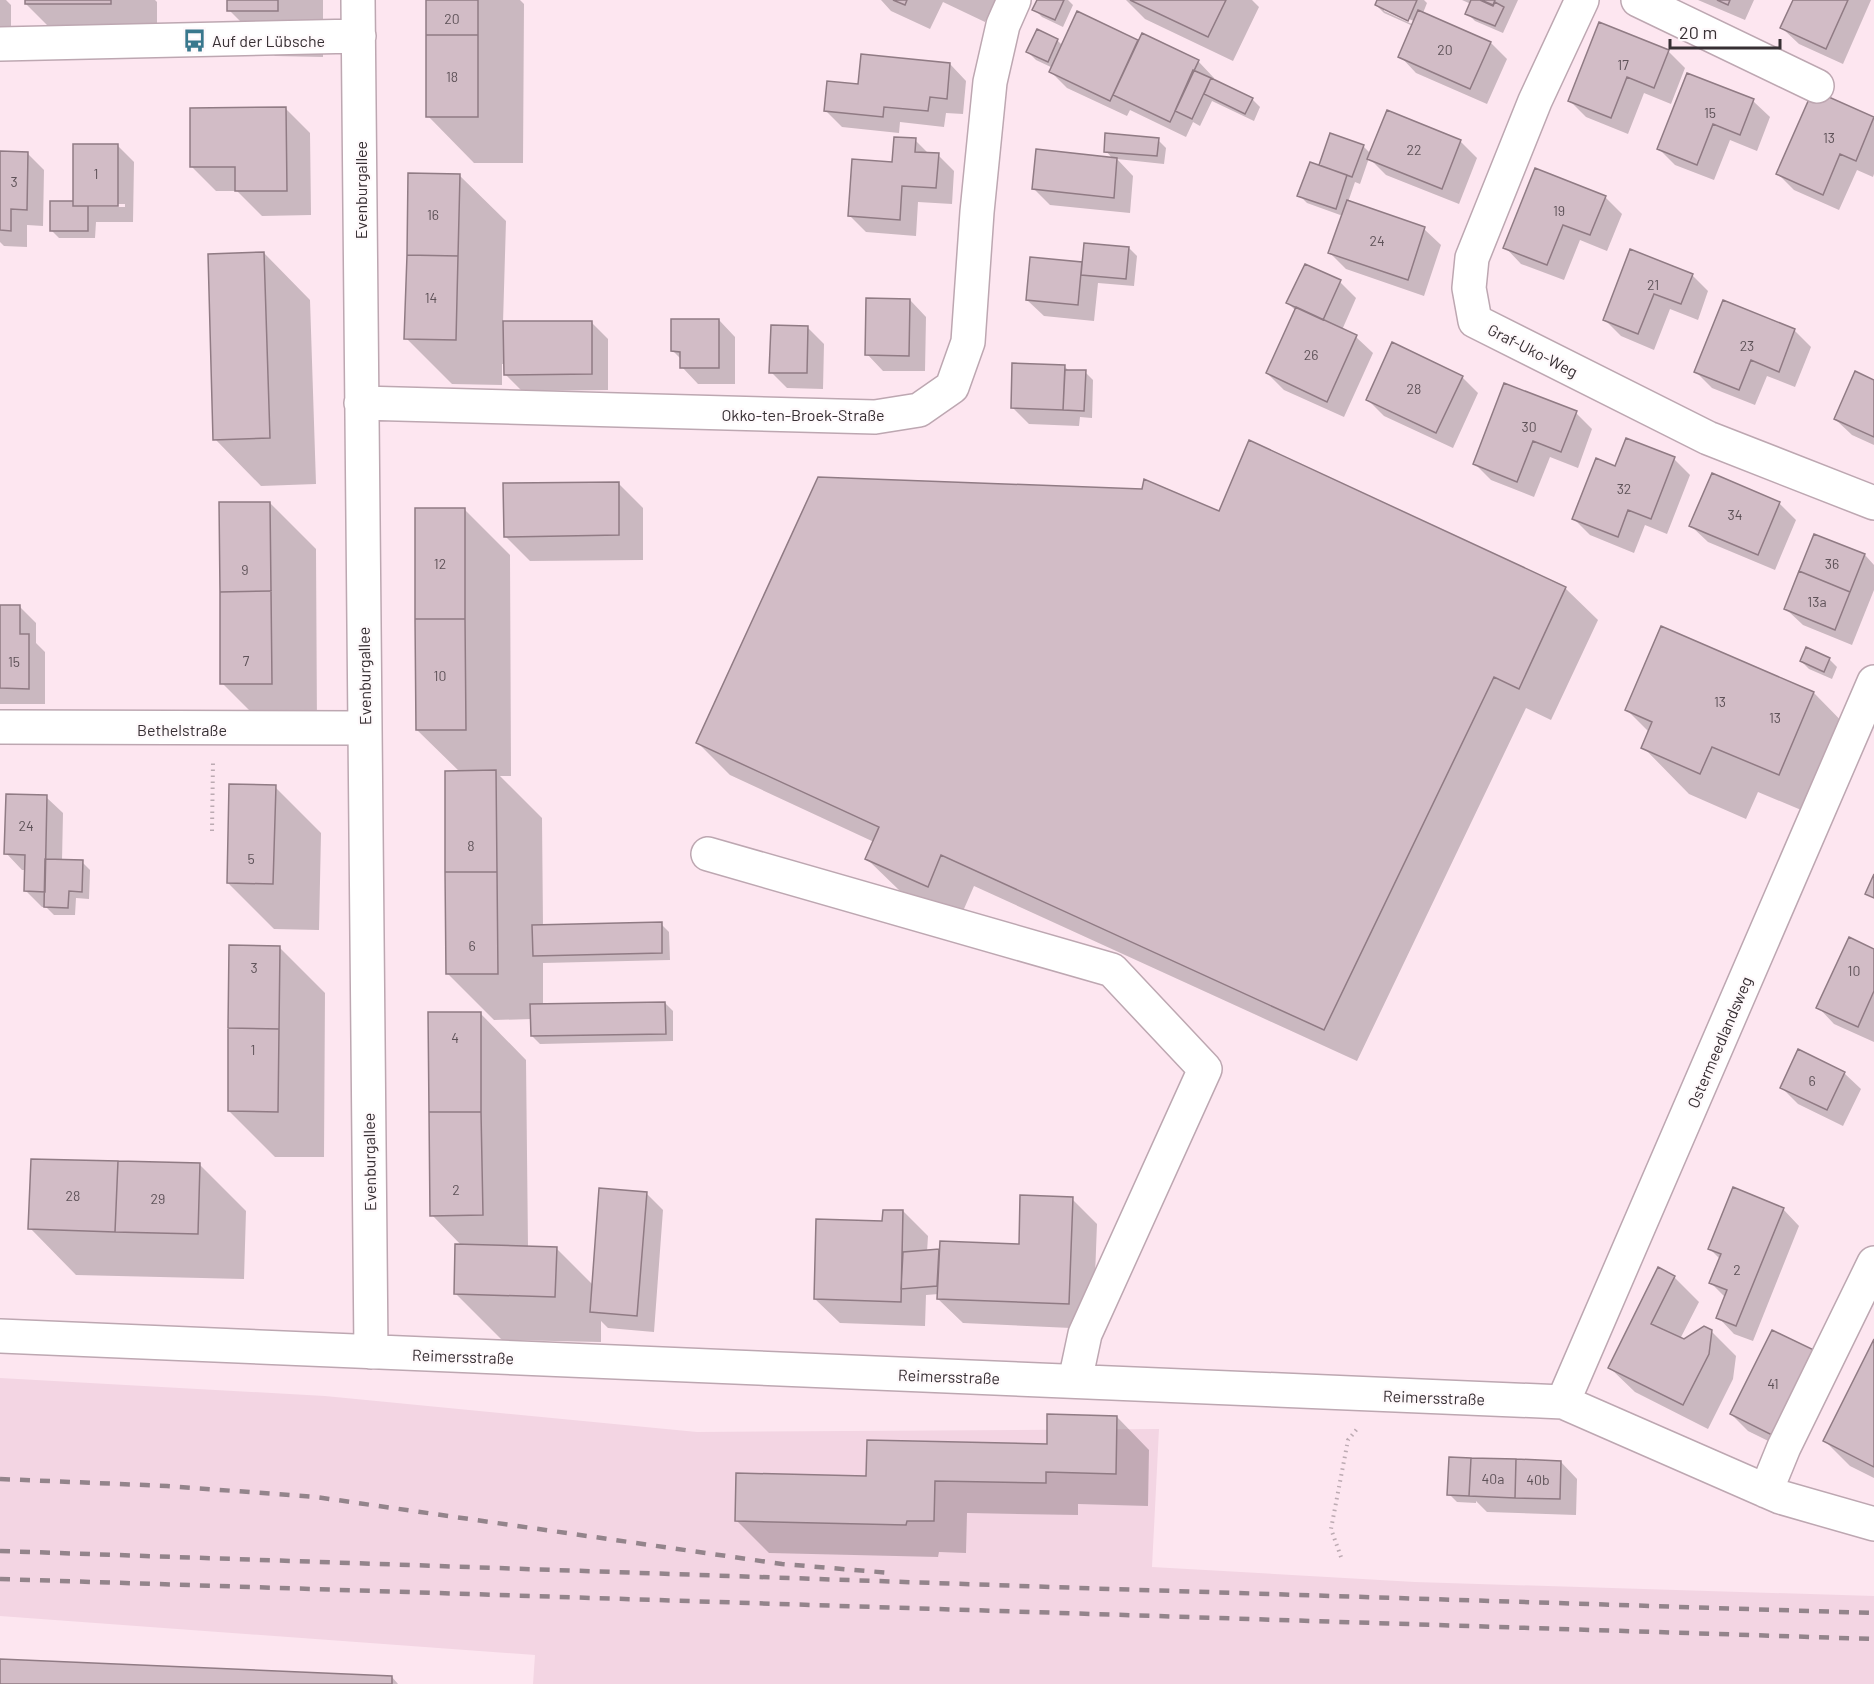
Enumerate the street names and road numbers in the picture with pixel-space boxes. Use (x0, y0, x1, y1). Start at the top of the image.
street label: Evenburgallee (351, 141, 370, 239)
street label: Graf-Uko-Weg (1485, 319, 1581, 381)
street label: Okko-ten-Broek-Straße (721, 405, 885, 424)
street label: Evenburgallee (354, 627, 374, 725)
street label: Bethelstraße (137, 720, 227, 739)
street label: Ostermeedlandsweg (1683, 973, 1755, 1111)
street label: Evenburgallee (359, 1113, 379, 1211)
street label: Reimersstraße (412, 1345, 514, 1367)
street label: Reimersstraße (898, 1365, 1000, 1387)
street label: Reimersstraße (1383, 1386, 1485, 1408)

